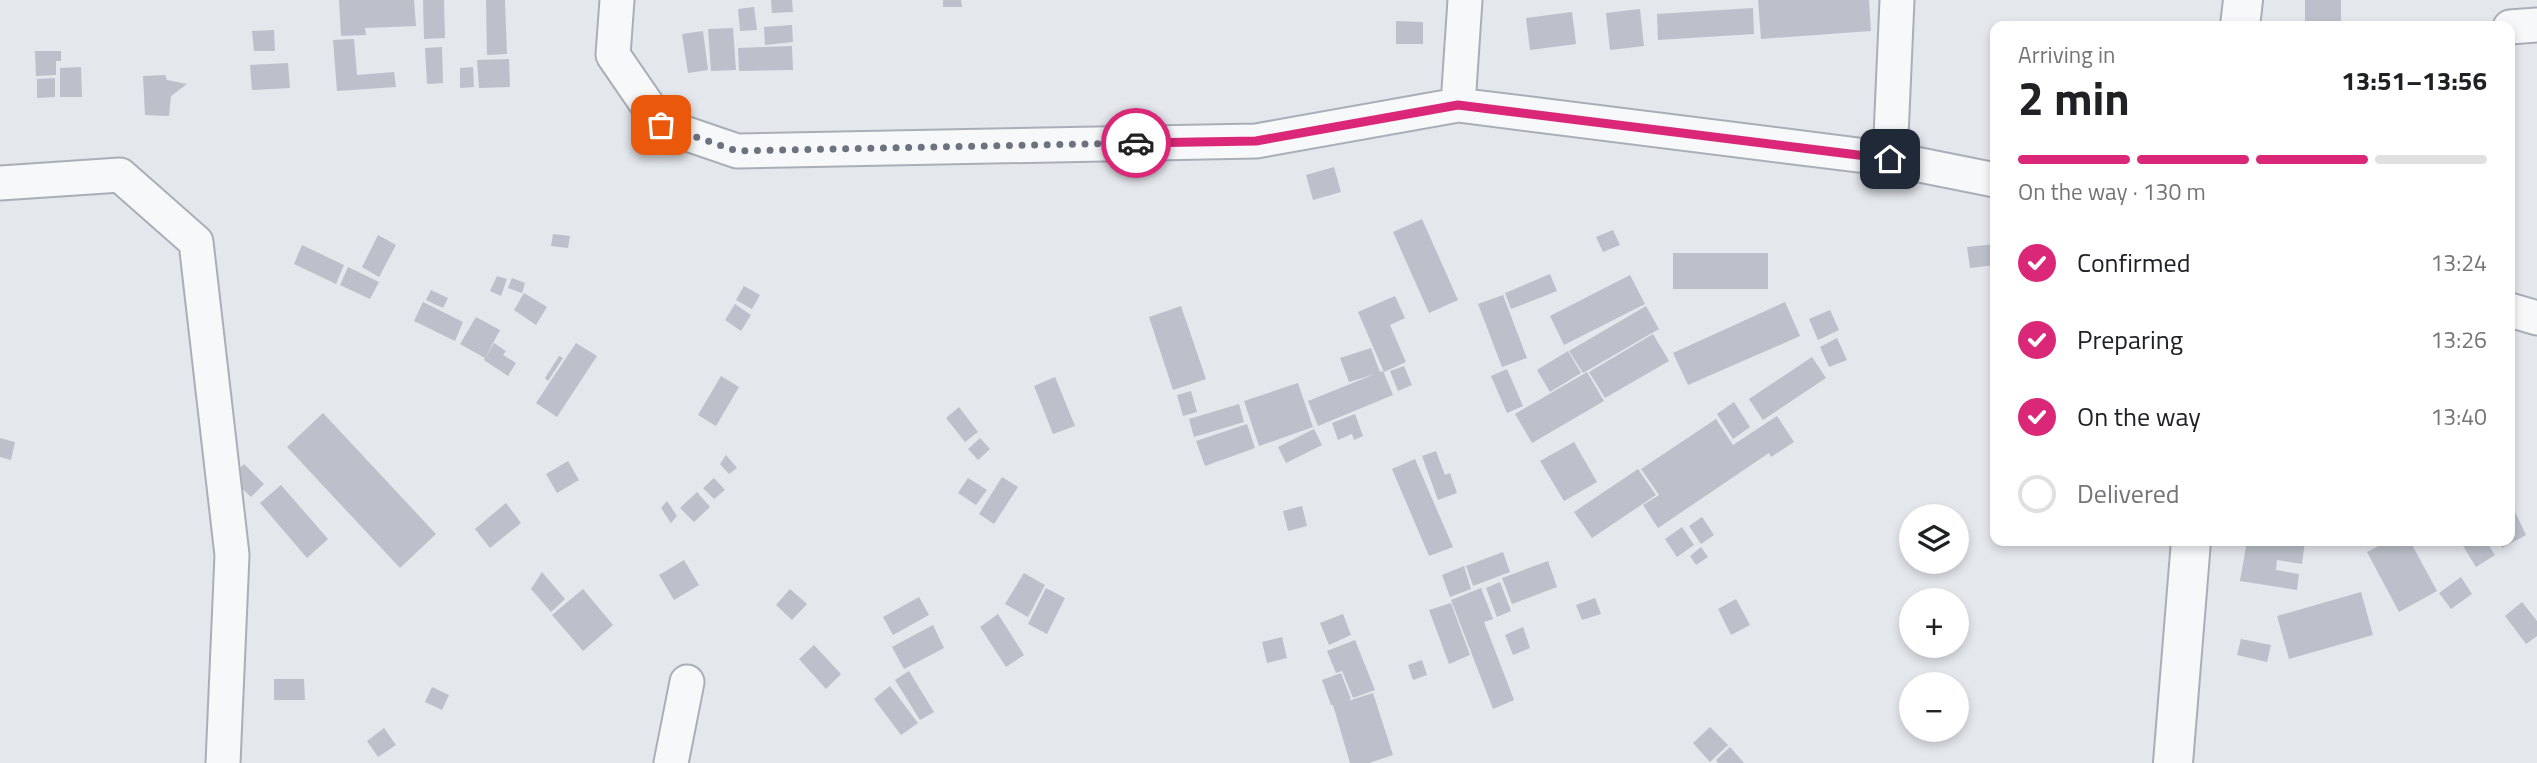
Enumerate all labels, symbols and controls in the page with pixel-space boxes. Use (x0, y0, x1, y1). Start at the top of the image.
text: Arriving in (2018, 37, 2115, 72)
text: 13:51–13:56 (2341, 61, 2487, 100)
text: 2 min (2018, 63, 2130, 133)
pin (631, 95, 691, 155)
icon: bag (642, 106, 680, 144)
courier (1101, 108, 1171, 178)
icon: car (1117, 124, 1155, 162)
pin (1860, 129, 1920, 189)
icon: home (1871, 140, 1909, 178)
text: On the way · 130 m (2018, 174, 2206, 209)
text: Confirmed (2077, 243, 2191, 282)
icon: check (2018, 244, 2056, 282)
text: 13:24 (2430, 245, 2487, 280)
text: Preparing (2077, 320, 2183, 359)
icon: check (2018, 321, 2056, 359)
text: 13:26 (2430, 322, 2487, 357)
text: On the way (2077, 397, 2201, 436)
icon: check (2018, 398, 2056, 436)
text: 13:40 (2430, 399, 2487, 434)
text: Delivered (2077, 474, 2180, 513)
map controls (1899, 504, 1969, 742)
button: layers (1899, 504, 1969, 574)
button: + (1899, 588, 1969, 658)
button: − (1899, 672, 1969, 742)

